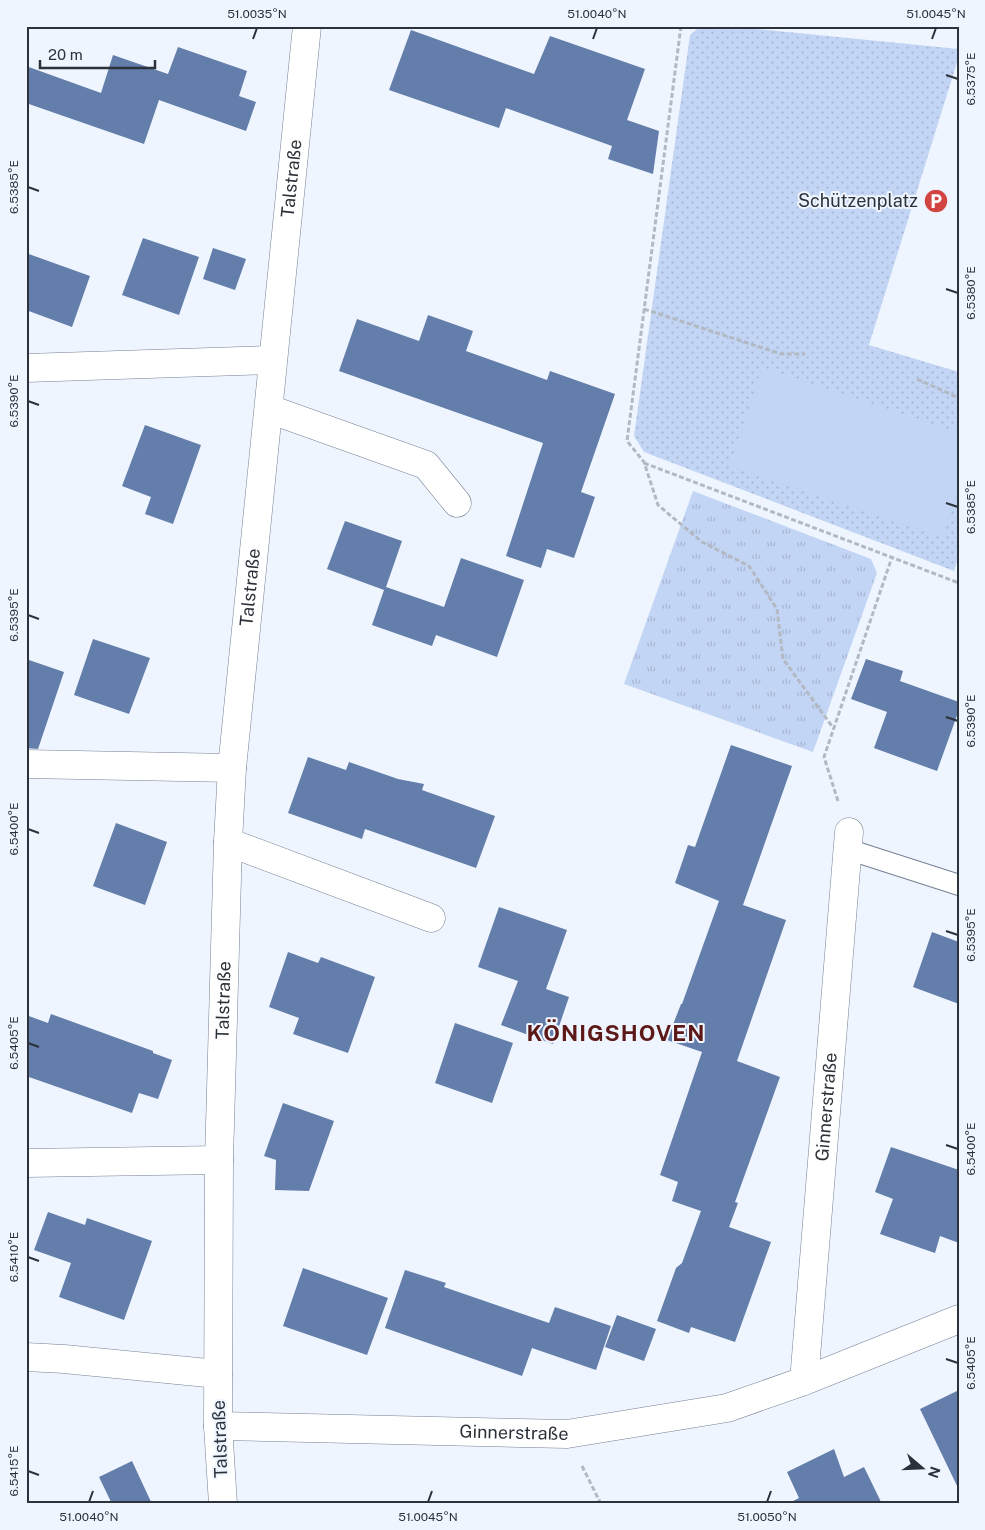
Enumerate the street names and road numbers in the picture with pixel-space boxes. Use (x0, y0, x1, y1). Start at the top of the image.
street label: Talstraße (277, 138, 305, 218)
street label: Talstraße (235, 547, 264, 627)
street label: Talstraße (211, 961, 235, 1040)
street label: Ginnerstraße (811, 1052, 841, 1162)
street label: Talstraße (208, 1400, 231, 1478)
street label: Ginnerstraße (459, 1421, 569, 1444)

